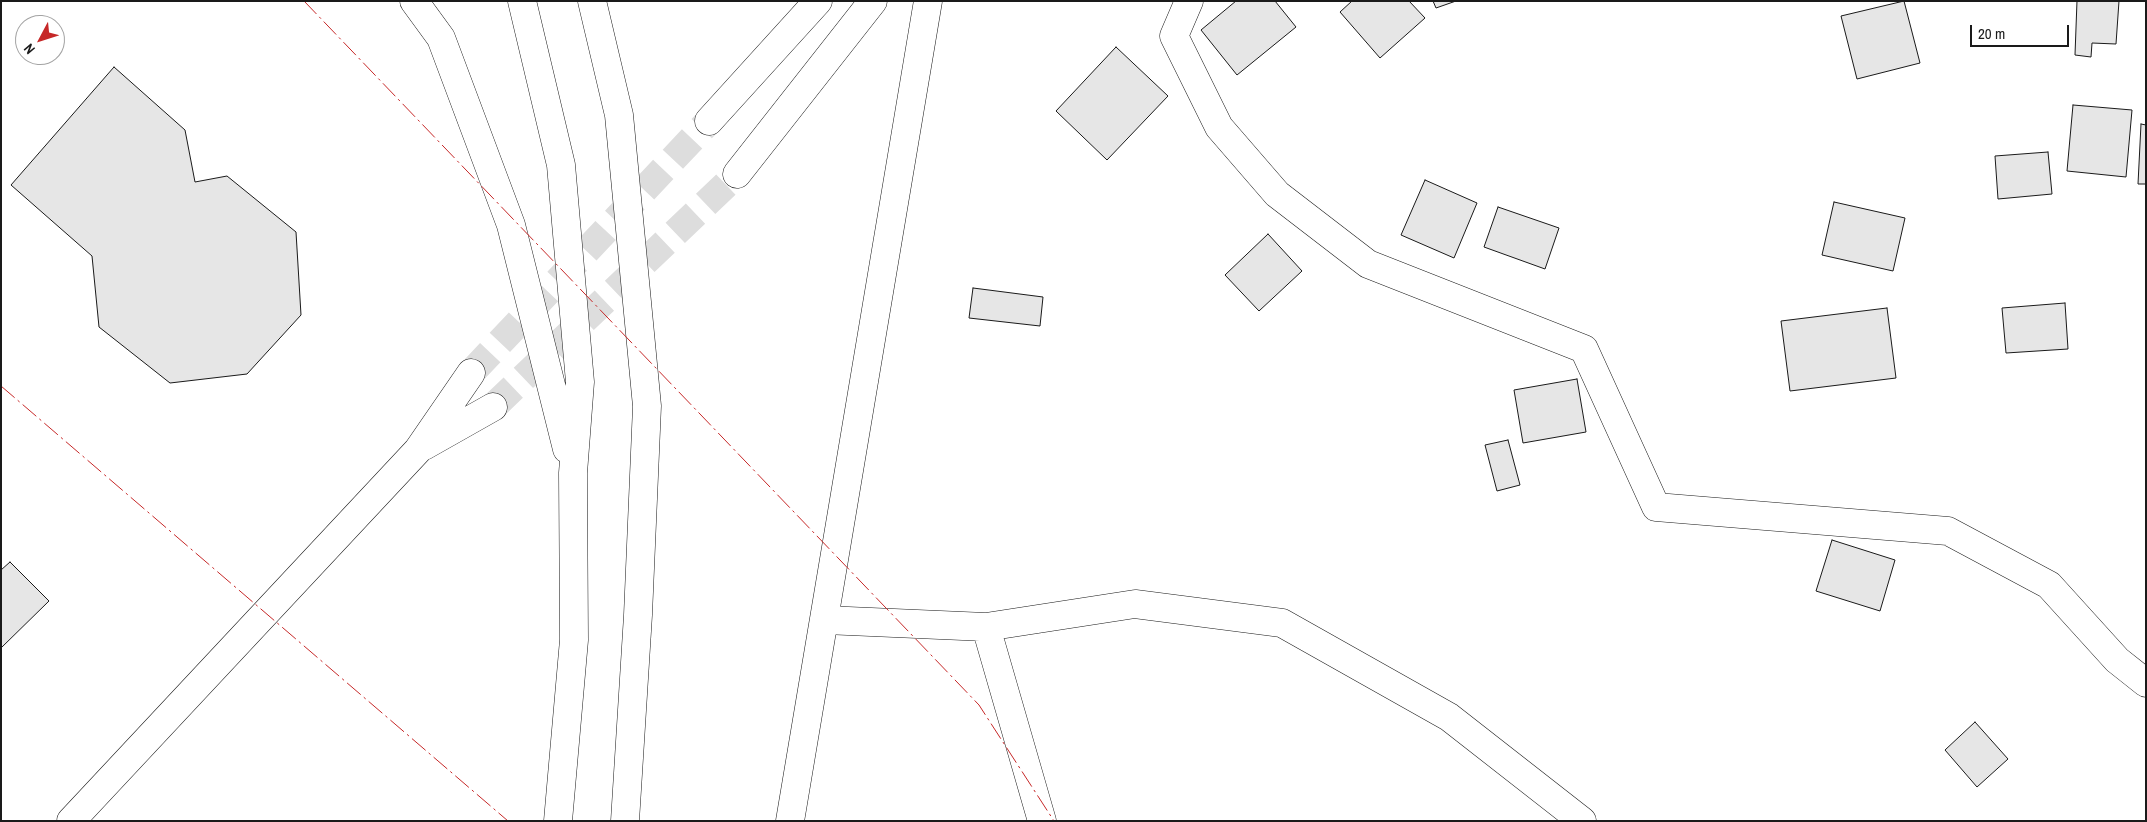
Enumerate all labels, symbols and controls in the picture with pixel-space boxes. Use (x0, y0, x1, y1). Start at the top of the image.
north arrow (15, 15, 65, 65)
scale bar (1972, 15, 2071, 47)
text: 20 m (1978, 23, 2005, 44)
text: N (20, 40, 39, 58)

